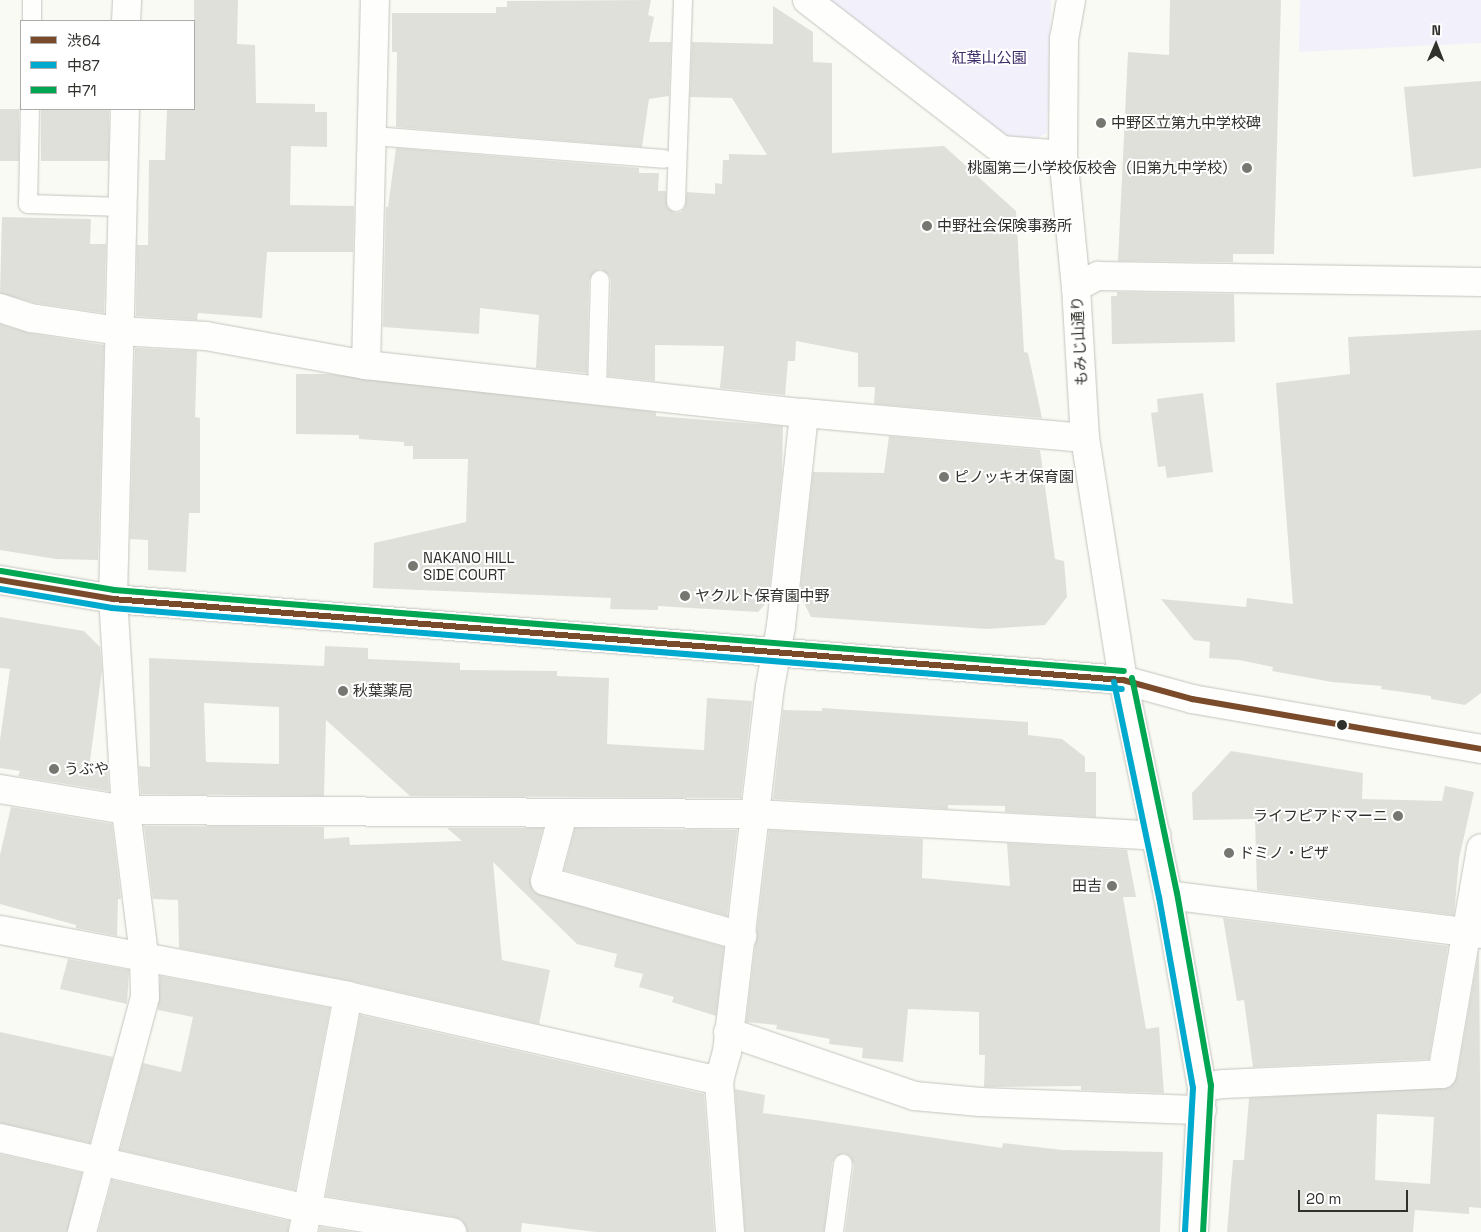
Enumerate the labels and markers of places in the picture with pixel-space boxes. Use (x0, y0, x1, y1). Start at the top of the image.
place label: 中野区立第九中学校碑 (1111, 114, 1261, 132)
marker: 中野区立第九中学校碑 (1095, 117, 1107, 129)
place label: 桃園第二小学校仮校舎（旧第九中学校） (967, 159, 1237, 177)
marker: 桃園第二小学校仮校舎（旧第九中学校） (1241, 162, 1253, 174)
place label: 中野社会保険事務所 (937, 217, 1072, 235)
marker: 中野社会保険事務所 (921, 220, 933, 232)
place label: ピノッキオ保育園 (954, 468, 1074, 486)
marker: ピノッキオ保育園 (938, 471, 950, 483)
place label: NAKANO HILL SIDE COURT (423, 548, 515, 583)
marker: NAKANO HILL SIDE COURT (407, 560, 419, 572)
place label: ヤクルト保育園中野 (695, 587, 830, 605)
marker: ヤクルト保育園中野 (679, 590, 691, 602)
place label: 秋葉薬局 (353, 682, 413, 700)
marker: 秋葉薬局 (337, 685, 349, 697)
unlabelled marker (1337, 720, 1347, 730)
place label: うぶや (64, 760, 109, 778)
marker: うぶや (48, 763, 60, 775)
place label: ライフピアドマーニ (1253, 807, 1388, 825)
marker: ライフピアドマーニ (1392, 810, 1404, 822)
place label: ドミノ・ピザ (1239, 844, 1329, 862)
marker: ドミノ・ピザ (1223, 847, 1235, 859)
place label: 田吉 (1072, 877, 1102, 895)
marker: 田吉 (1106, 880, 1118, 892)

